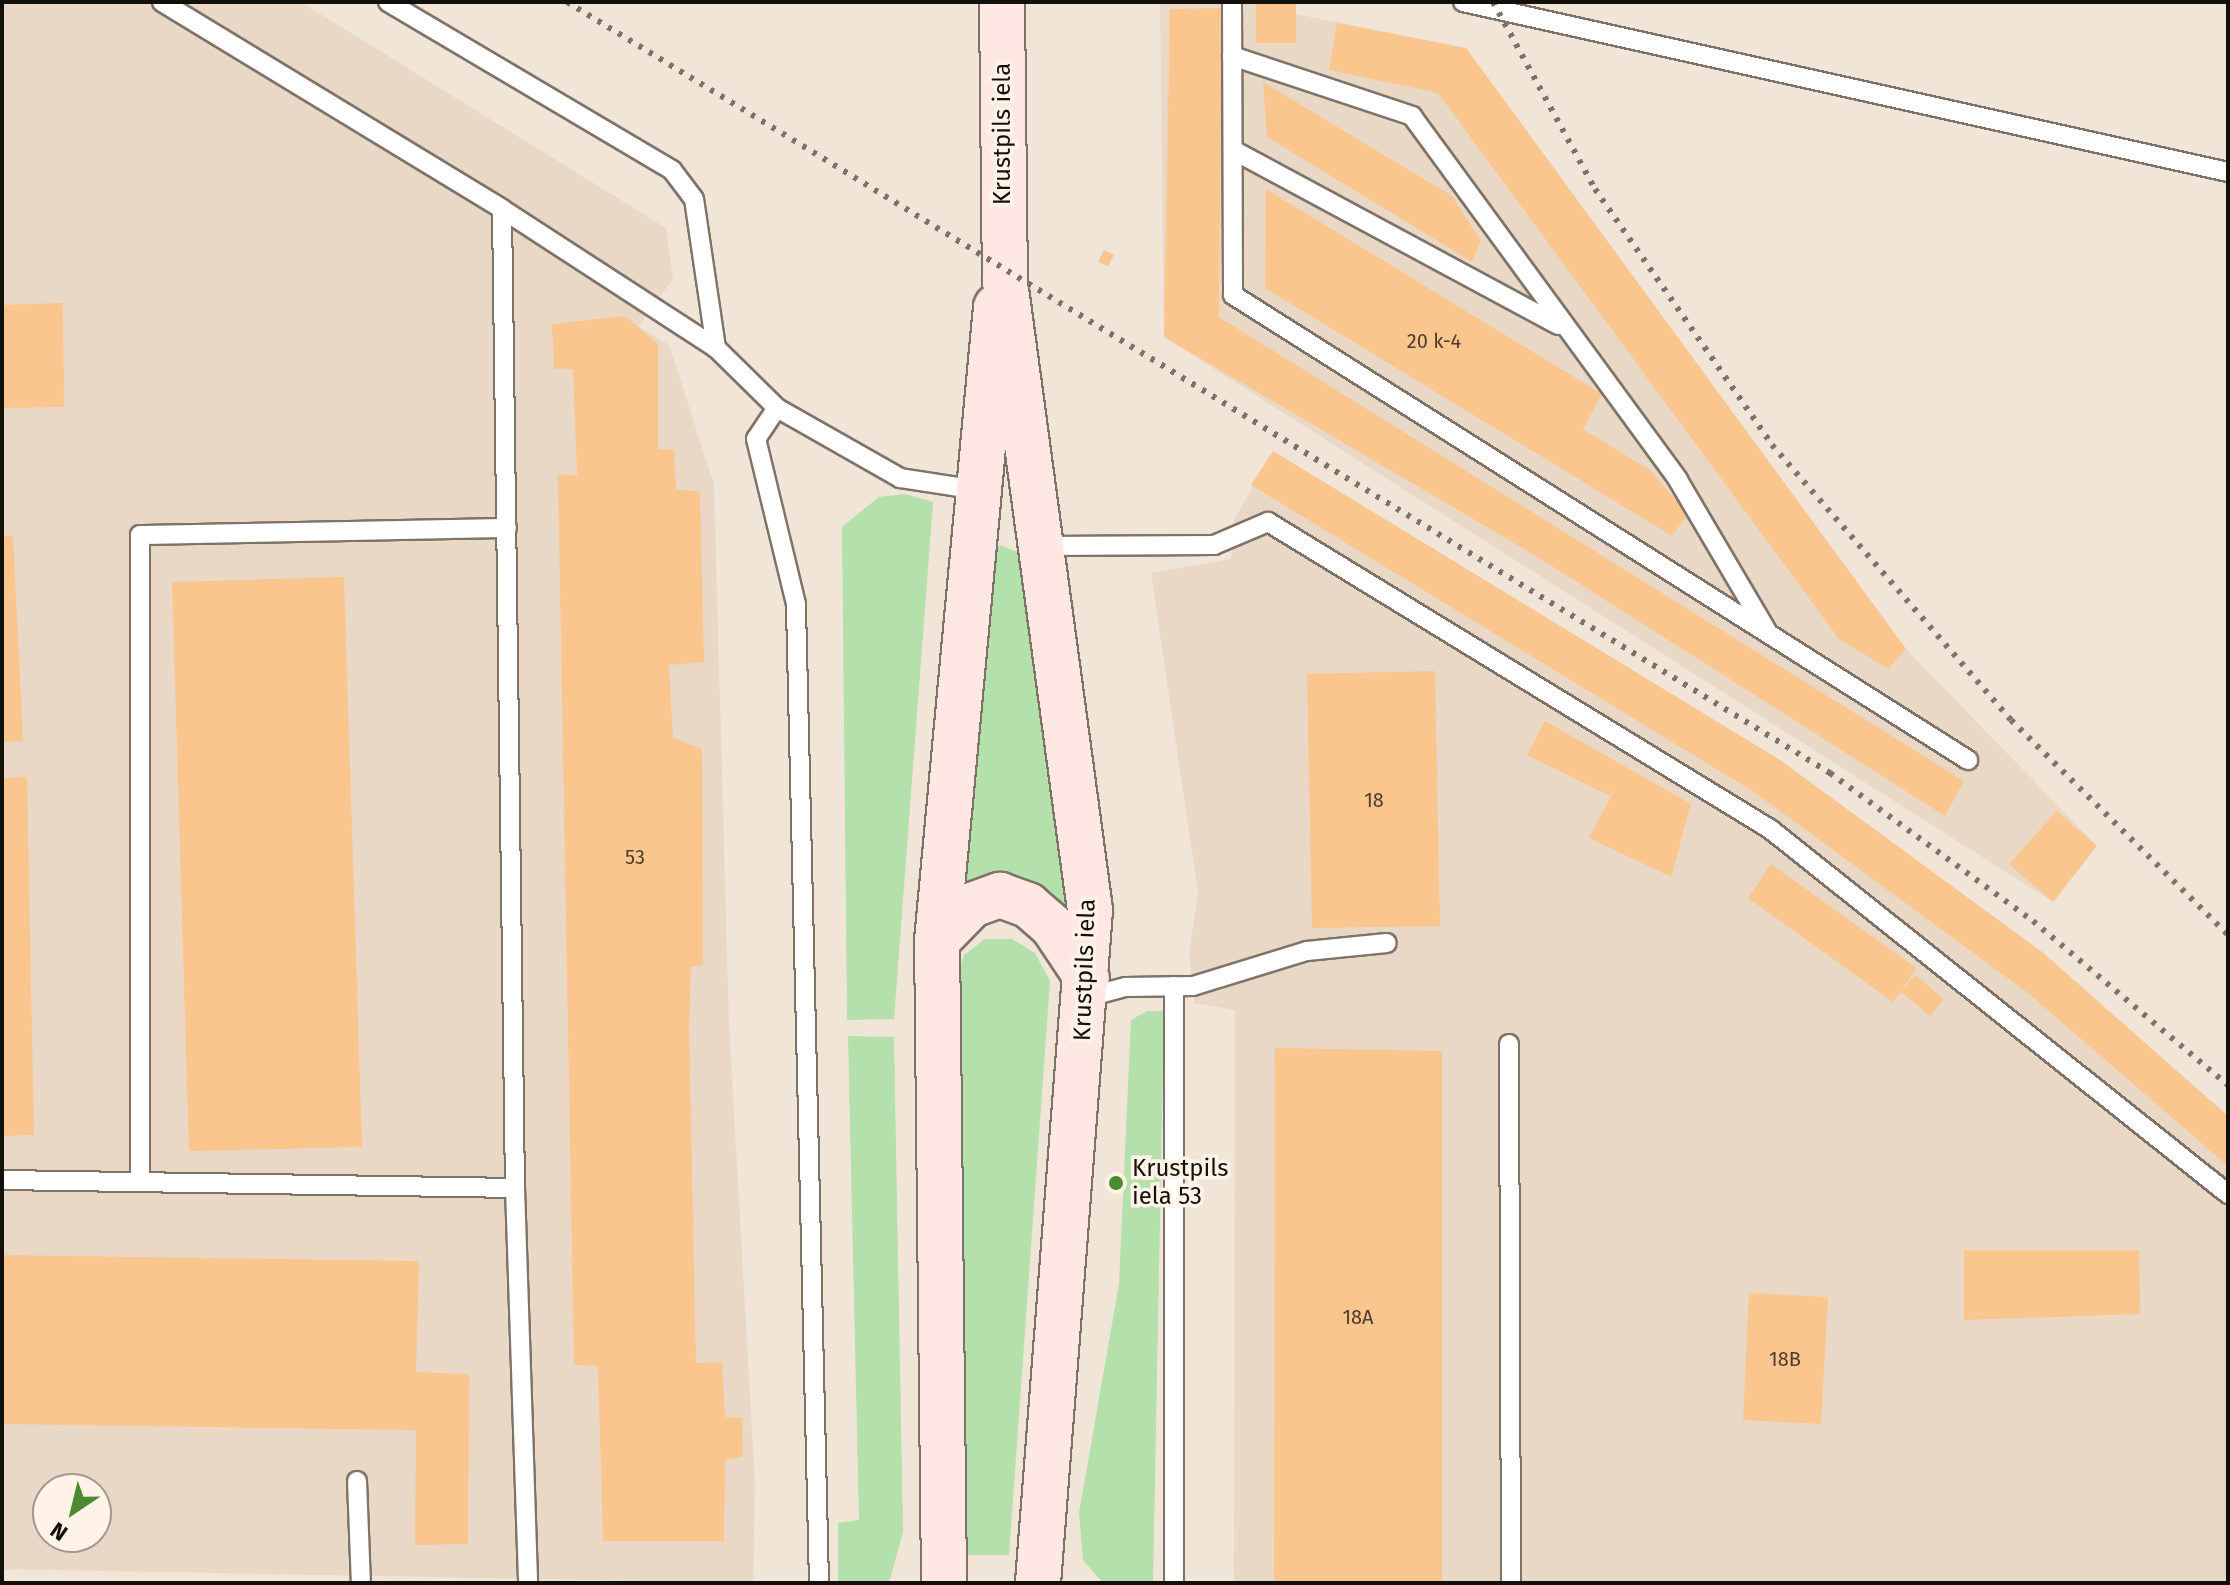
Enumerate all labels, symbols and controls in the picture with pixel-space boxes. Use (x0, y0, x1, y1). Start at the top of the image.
street label: Krustpils iela (989, 63, 1017, 205)
house number: 20 k-4 (1407, 329, 1461, 353)
house number: 18 (1364, 788, 1384, 812)
house number: 53 (625, 845, 645, 869)
street label: Krustpils iela (1068, 898, 1102, 1042)
place label: Krustpils iela 53 (1132, 1155, 1229, 1211)
marker: Krustpils iela 53 (1107, 1174, 1125, 1192)
house number: 18A (1342, 1305, 1374, 1329)
house number: 18B (1769, 1347, 1801, 1371)
north arrow (32, 1473, 112, 1553)
text: N (45, 1516, 73, 1547)

